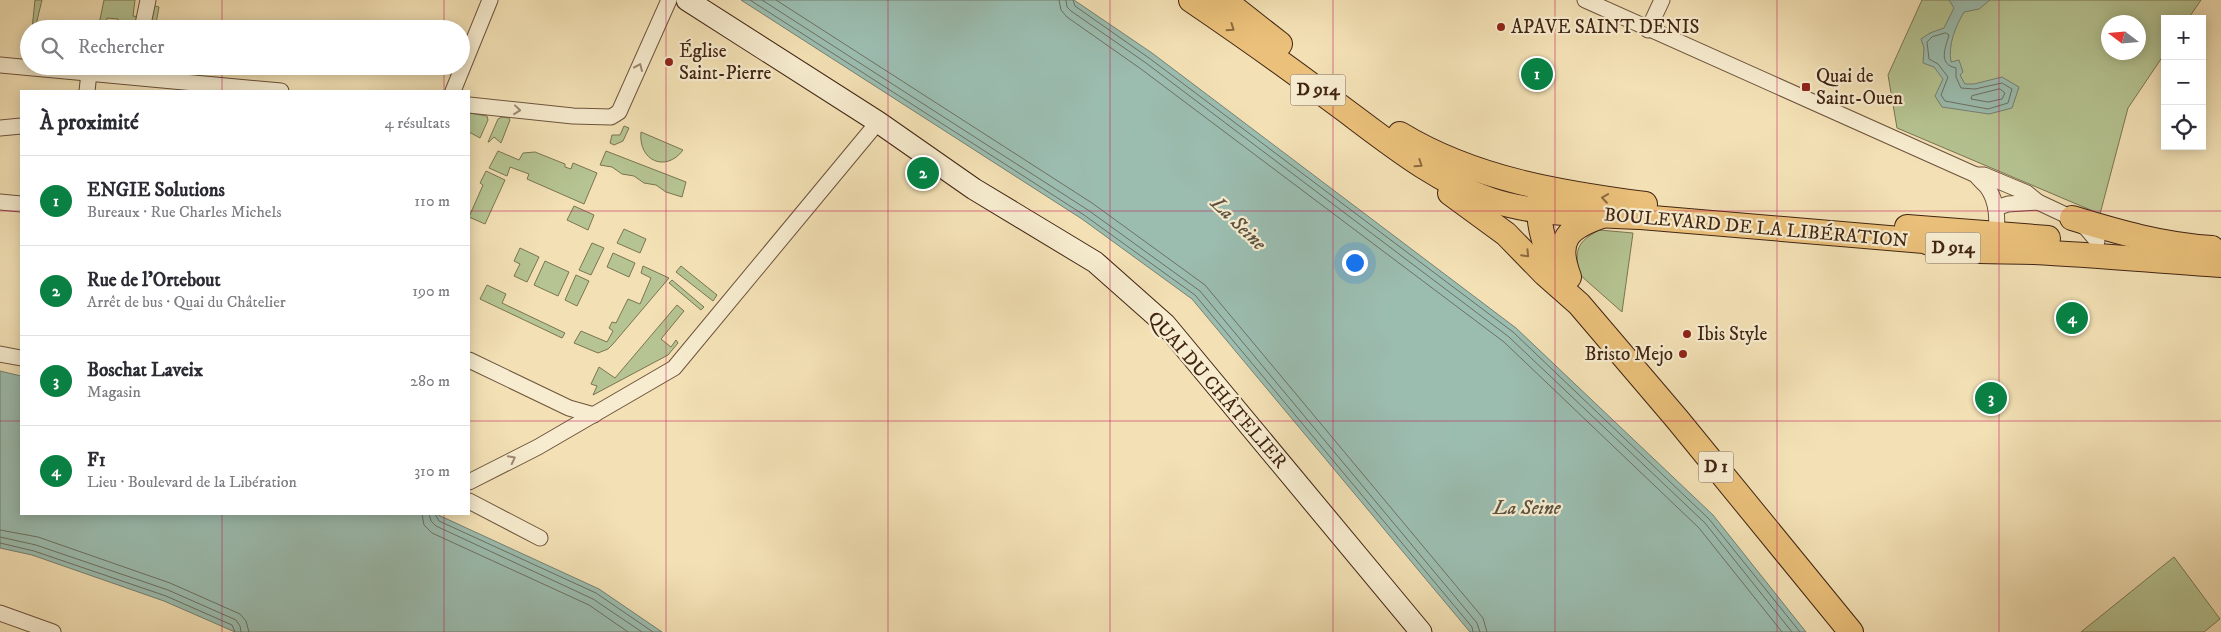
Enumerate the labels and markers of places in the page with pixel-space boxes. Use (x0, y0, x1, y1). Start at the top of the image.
place label: APAVE SAINT DENIS (1511, 16, 1699, 39)
marker: APAVE SAINT DENIS (1495, 21, 1507, 33)
place label: Église Saint-Pierre (679, 39, 771, 85)
pin: 1 (1521, 55, 1553, 93)
marker: Église Saint-Pierre (663, 56, 675, 68)
place label: Quai de Saint-Ouen (1816, 65, 1903, 110)
marker: Quai de Saint-Ouen (1800, 81, 1812, 93)
pin: 2 (907, 154, 939, 192)
pin: 4 (2056, 299, 2088, 337)
place label: Ibis Style (1697, 323, 1767, 346)
marker: Ibis Style (1681, 328, 1693, 340)
place label: Bristo Mejo (1585, 343, 1673, 366)
marker: Bristo Mejo (1677, 348, 1689, 360)
pin: 3 (1975, 379, 2007, 417)

